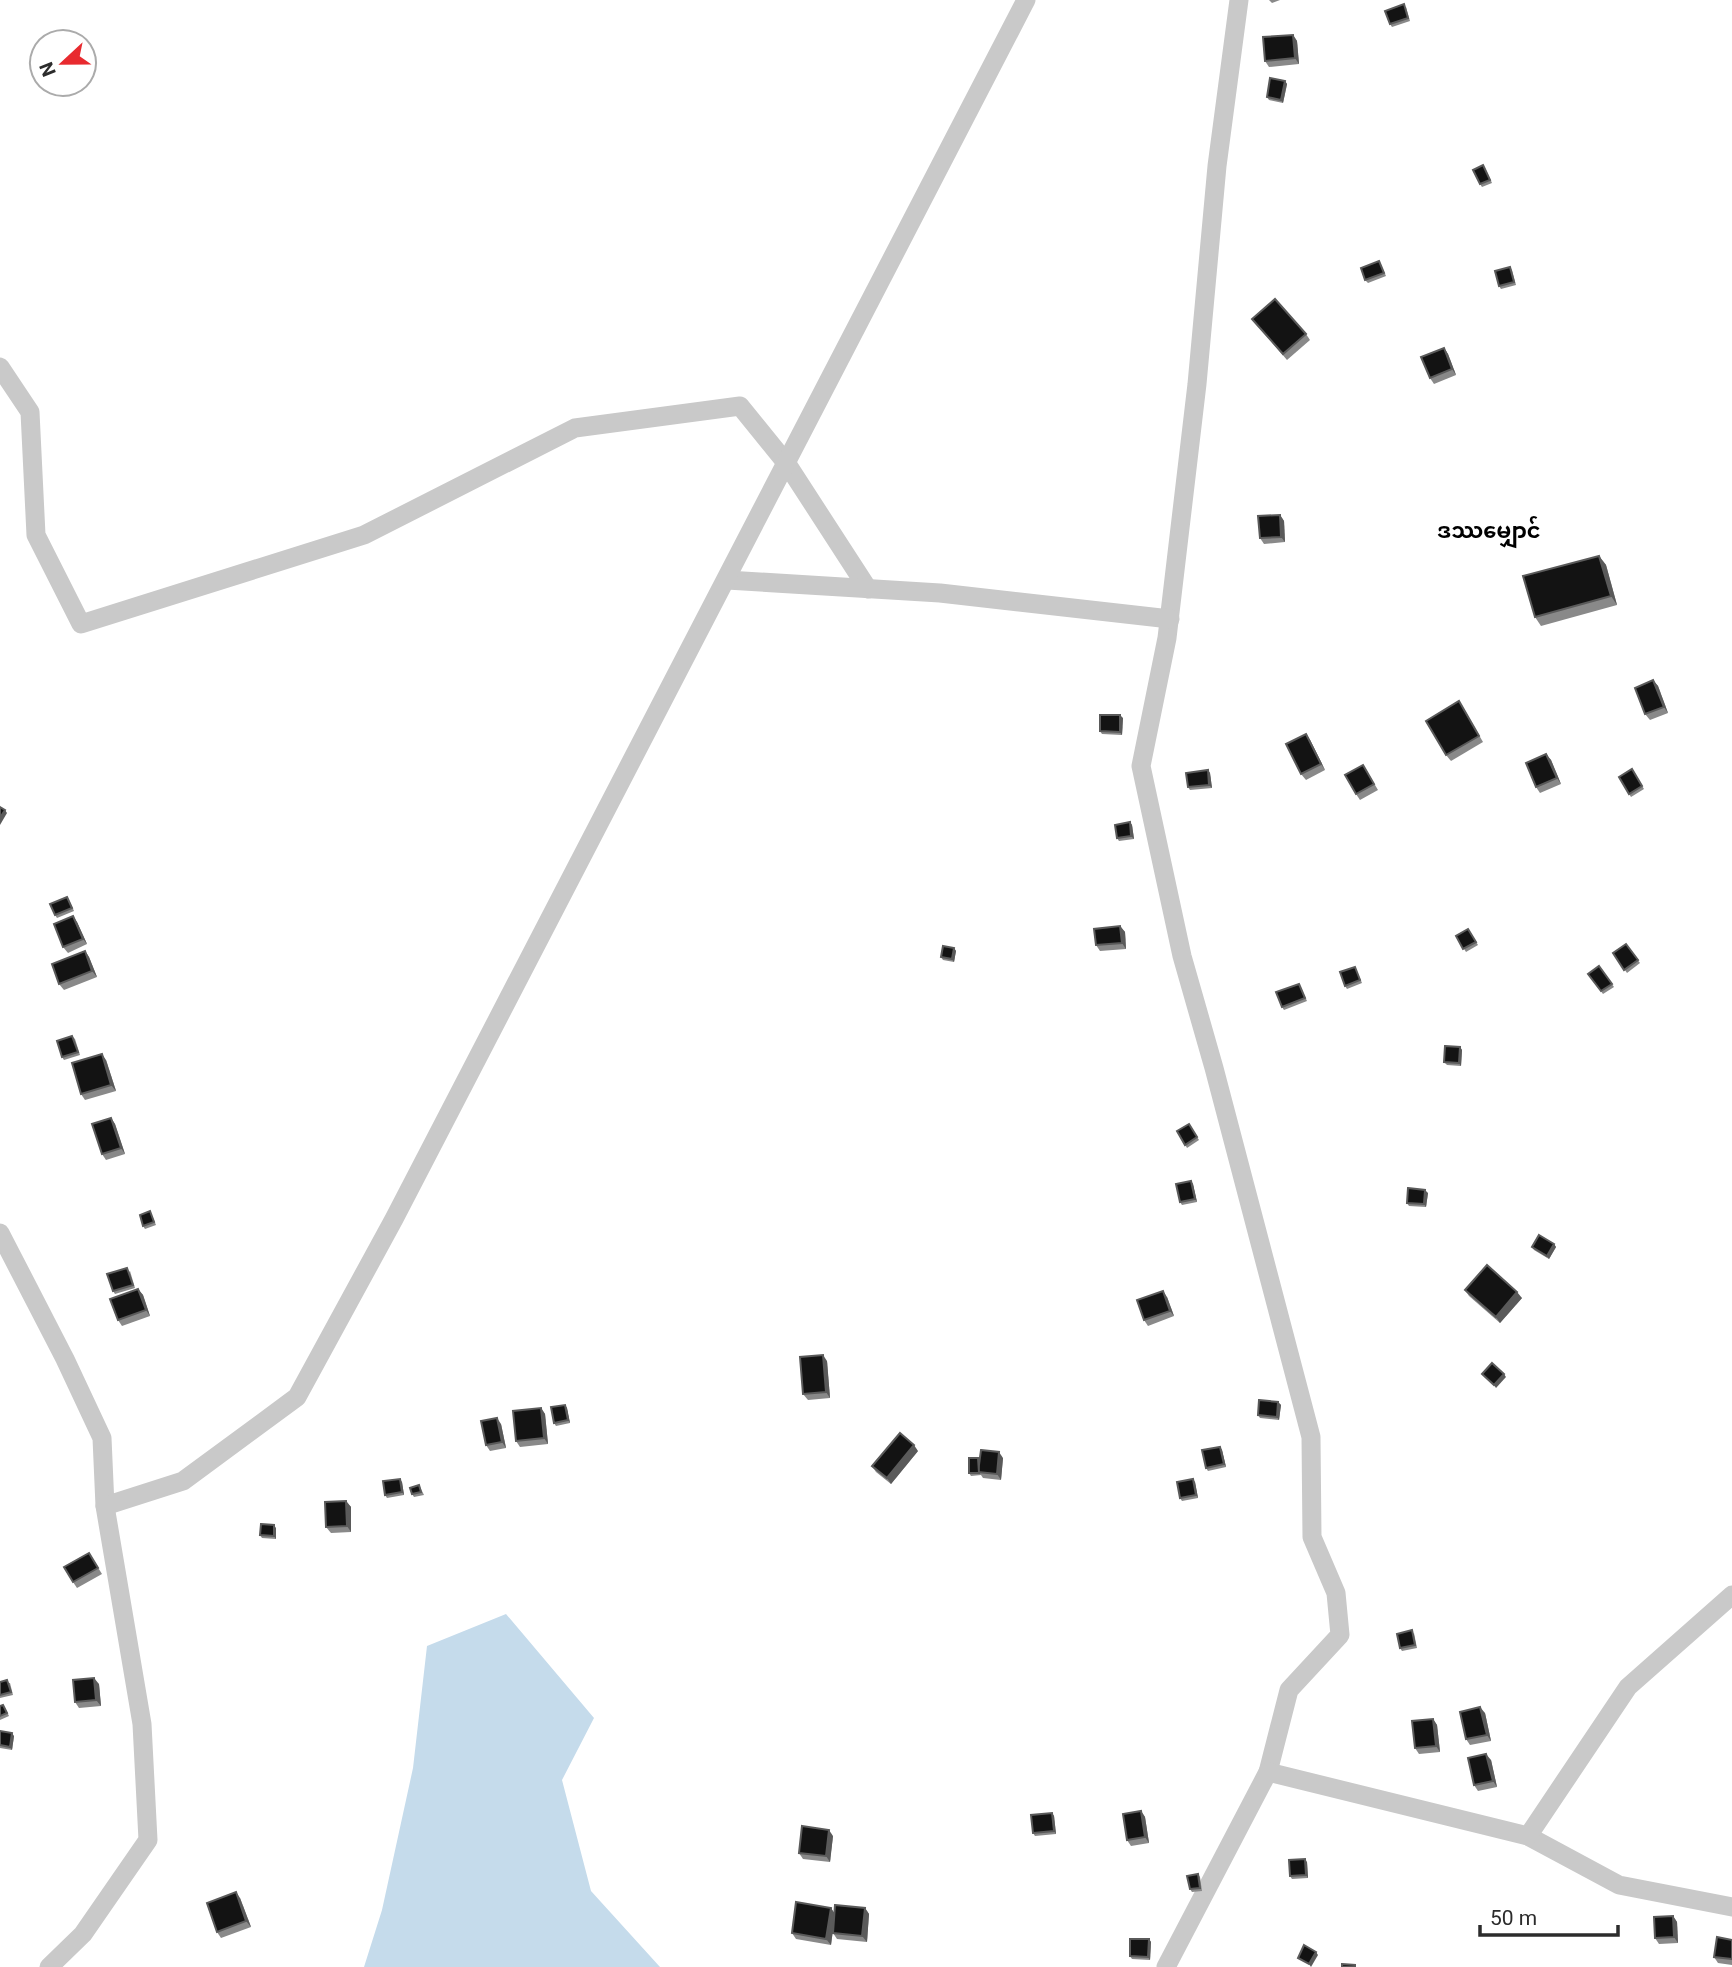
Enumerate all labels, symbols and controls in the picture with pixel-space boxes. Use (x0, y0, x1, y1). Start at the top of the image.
north arrow (28, 28, 98, 98)
text: N (35, 59, 61, 80)
district label: ဒဿမျှောင် (1437, 515, 1541, 549)
scale bar (1480, 1894, 1618, 1938)
text: 50 m (1490, 1906, 1537, 1930)

